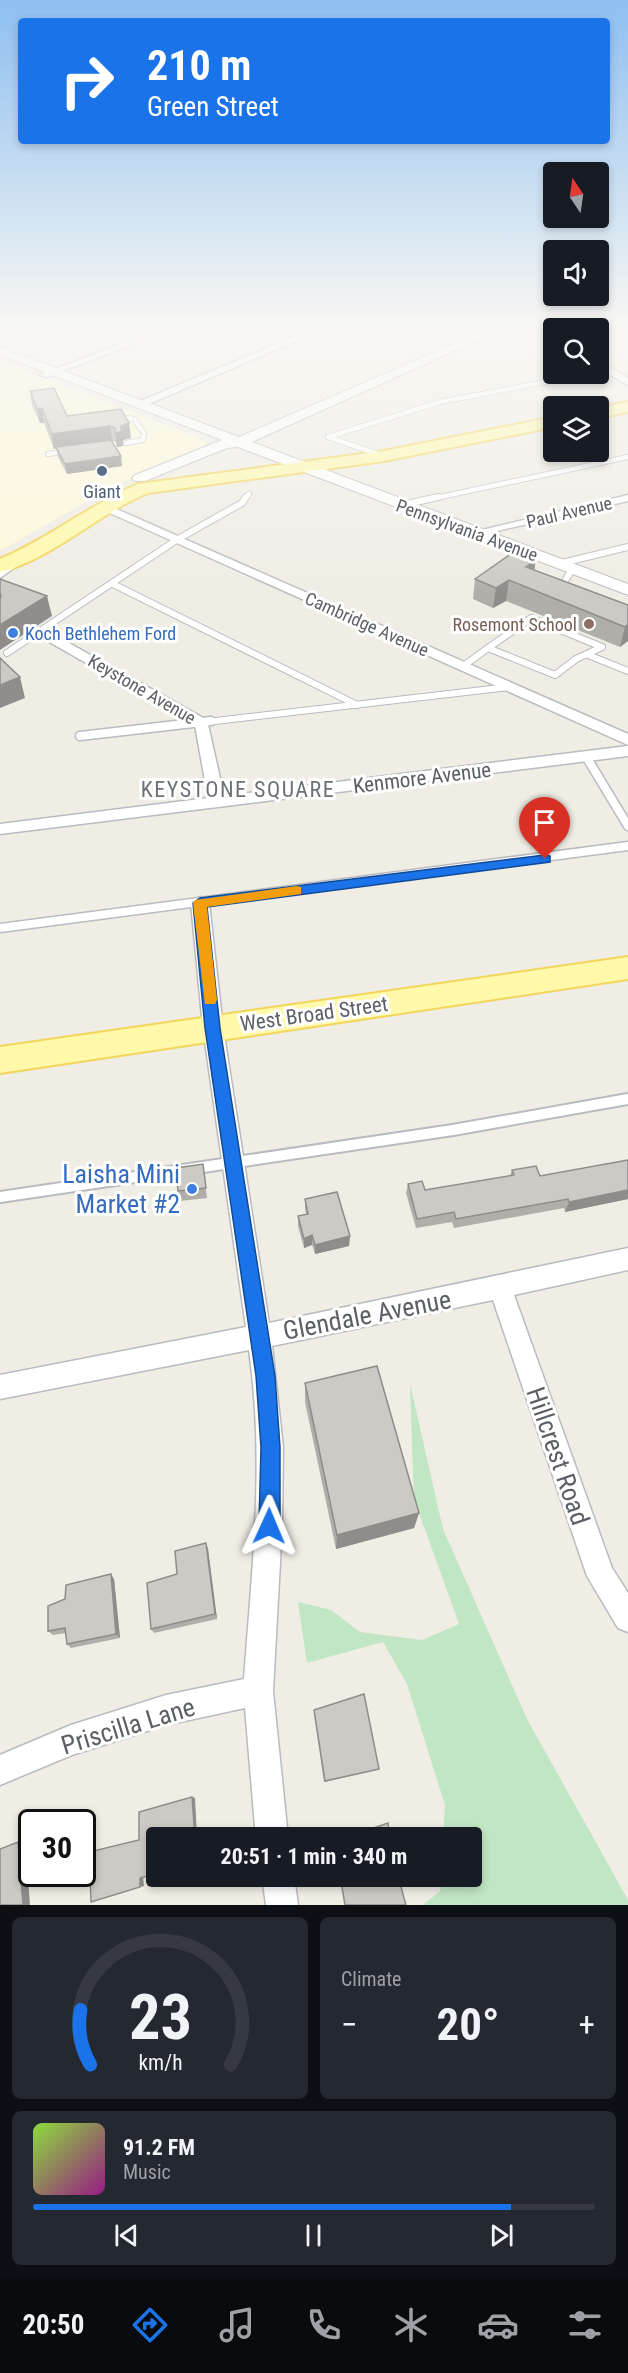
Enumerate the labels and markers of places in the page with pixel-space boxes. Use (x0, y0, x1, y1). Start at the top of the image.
marker: Giant (95, 464, 109, 478)
place label: Giant (83, 481, 121, 502)
place label: Rosemont School (452, 614, 577, 635)
marker: Rosemont School (582, 617, 596, 631)
place label: Koch Bethlehem Ford (25, 623, 176, 644)
marker: Koch Bethlehem Ford (6, 626, 20, 640)
pin (519, 797, 570, 859)
place label: Laisha Mini Market #2 (62, 1159, 180, 1219)
marker: Laisha Mini Market #2 (185, 1182, 199, 1196)

